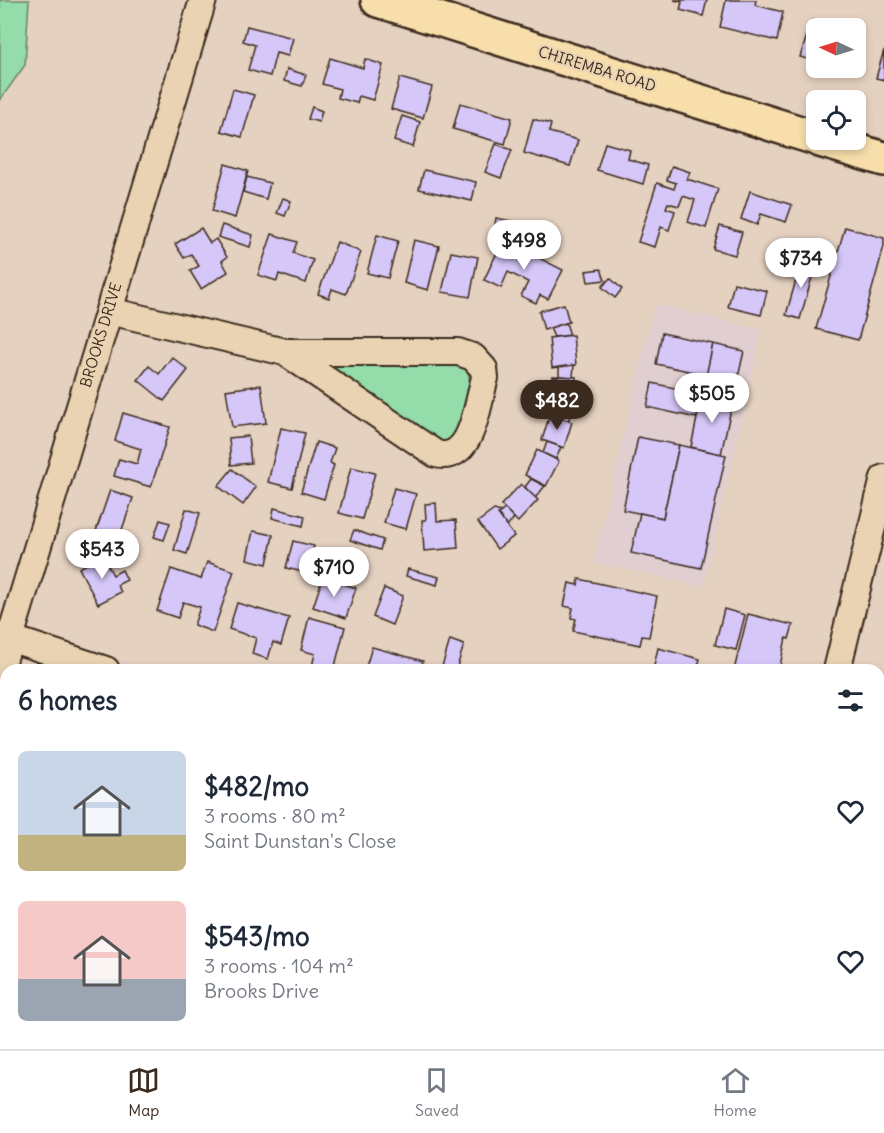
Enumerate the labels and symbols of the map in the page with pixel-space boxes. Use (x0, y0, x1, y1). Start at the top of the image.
north arrow (806, 18, 866, 78)
street label: CHIREMBA ROAD (536, 42, 658, 95)
pin: $498 (488, 220, 560, 271)
pin: $734 (765, 238, 837, 289)
street label: BROOKS DRIVE (76, 280, 126, 390)
pin: $505 (676, 373, 748, 424)
pin: $482 (521, 380, 593, 431)
pin: $543 (66, 529, 138, 580)
pin: $710 (298, 547, 370, 598)

